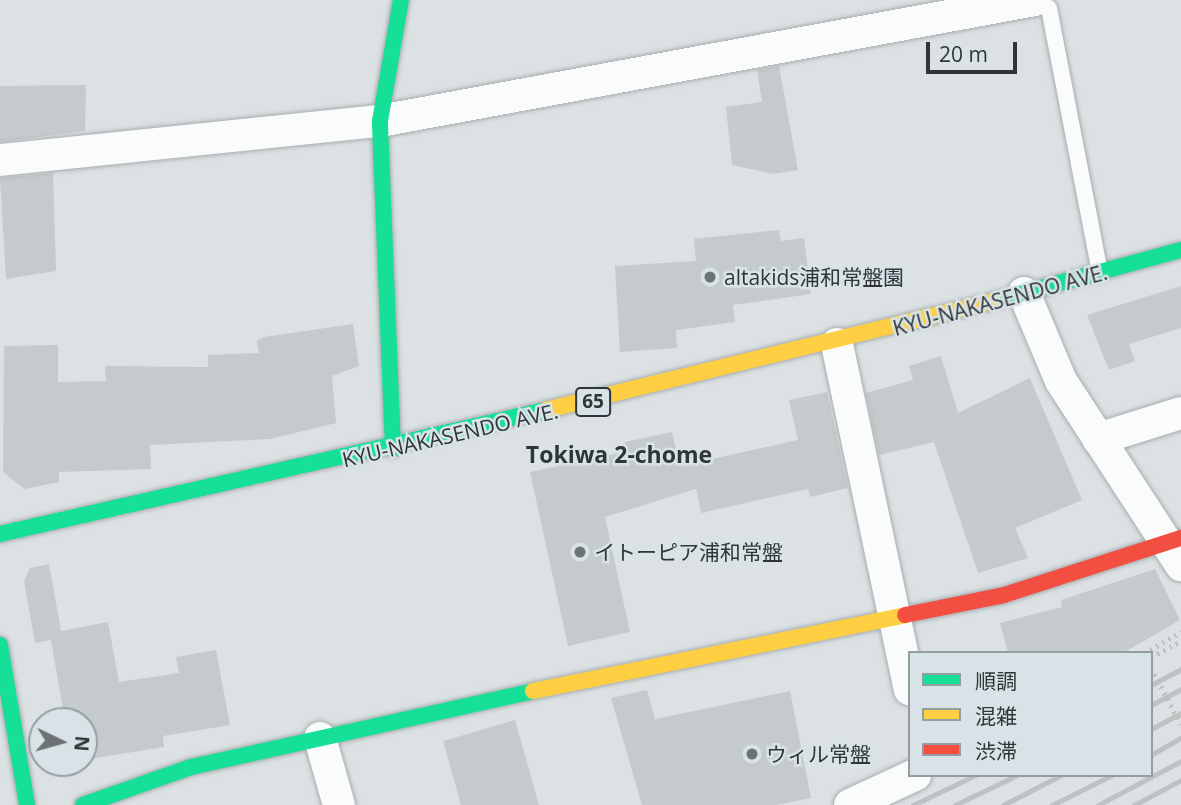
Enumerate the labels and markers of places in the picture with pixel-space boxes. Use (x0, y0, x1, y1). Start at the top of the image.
place label: altakids浦和常盤園 (724, 264, 904, 290)
marker: altakids浦和常盤園 (702, 269, 718, 285)
place label: イトーピア浦和常盤 (594, 539, 783, 565)
marker: イトーピア浦和常盤 (572, 544, 588, 560)
place label: ウィル常盤 (766, 741, 871, 767)
marker: ウィル常盤 (744, 746, 760, 762)

